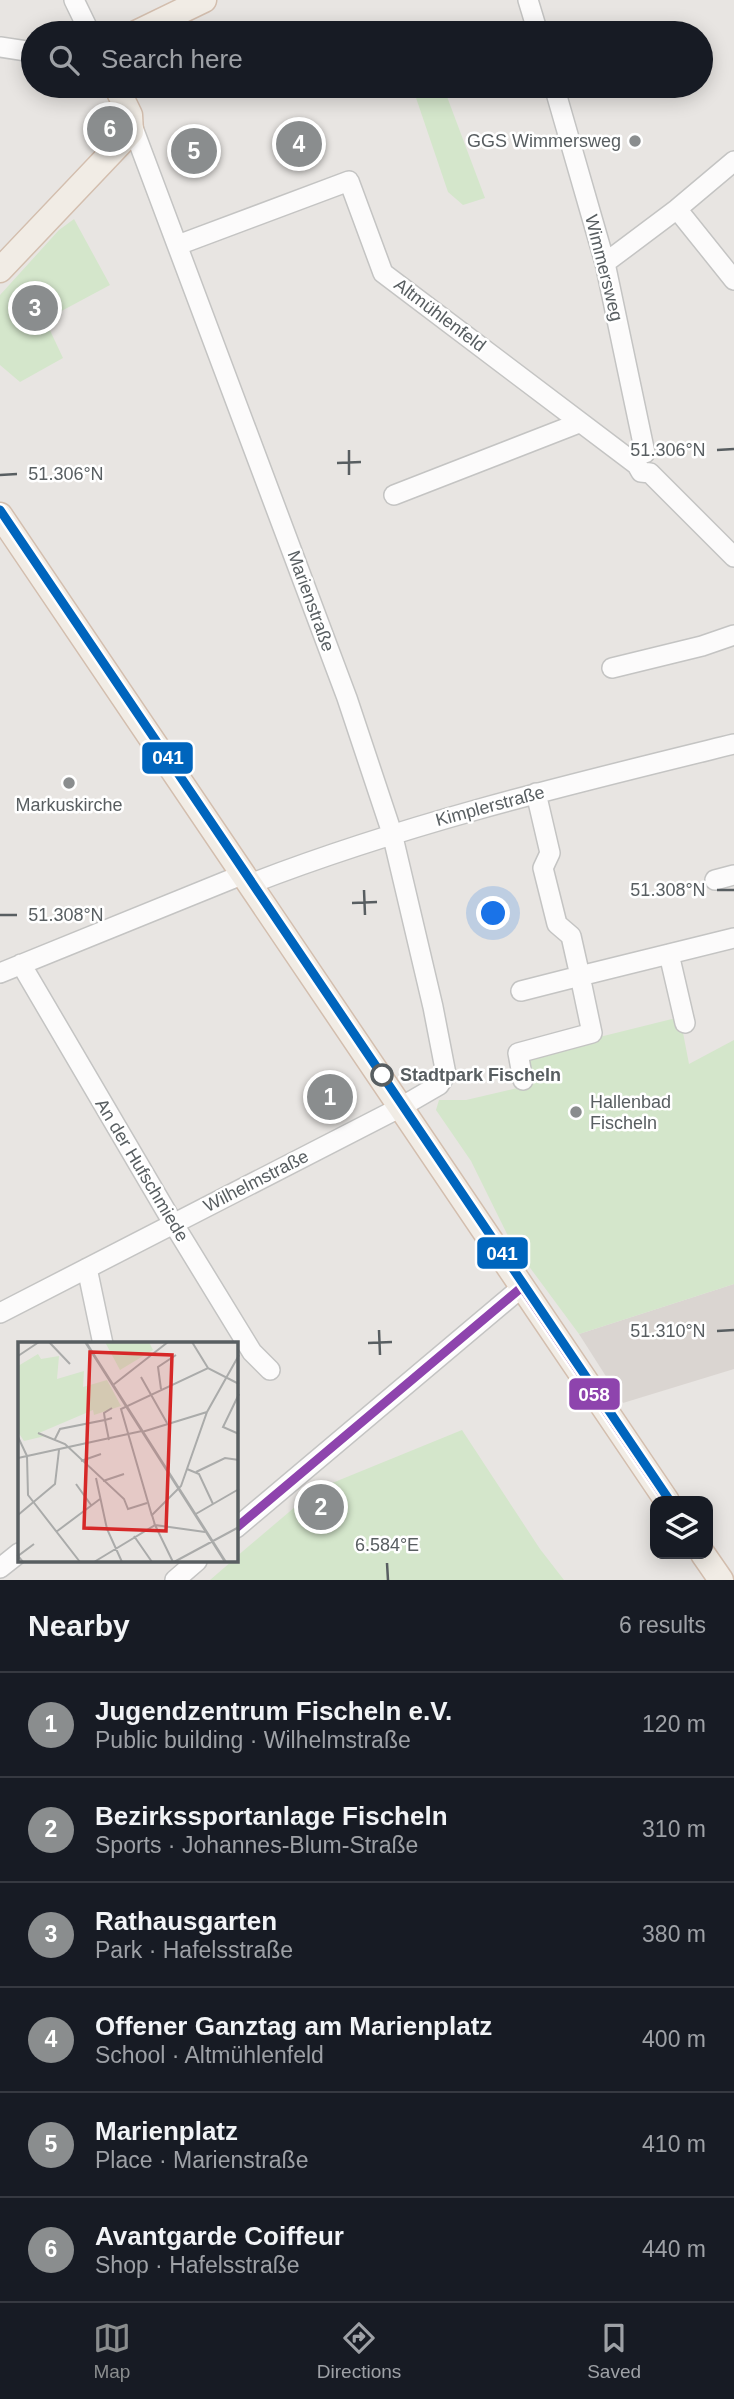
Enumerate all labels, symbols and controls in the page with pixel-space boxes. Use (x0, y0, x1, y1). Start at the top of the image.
search box (21, 21, 713, 98)
icon: search (45, 41, 83, 79)
text: Search here (101, 44, 243, 74)
pin: 6 (87, 103, 133, 155)
pin: 4 (276, 118, 322, 170)
pin: 5 (171, 125, 217, 177)
place label: GGS Wimmersweg (467, 131, 621, 151)
marker: GGS Wimmersweg (627, 133, 643, 149)
street label: Wimmersweg (581, 213, 627, 323)
street label: Altmühlenfeld (390, 274, 490, 356)
pin: 3 (12, 282, 58, 334)
text: 51.306°N (630, 440, 706, 460)
text: 51.306°N (28, 464, 104, 484)
street label: Marienstraße (283, 548, 339, 654)
line badge: 041 (141, 741, 194, 775)
text: 041 (152, 747, 184, 768)
marker: Markuskirche (61, 775, 77, 791)
street label: Kimplerstraße (433, 782, 547, 830)
place label: Markuskirche (15, 795, 123, 815)
text: 51.308°N (630, 880, 706, 900)
your location (476, 896, 510, 930)
text: 51.308°N (28, 905, 104, 925)
marker: Stadtpark Fischeln (371, 1064, 393, 1086)
place label: Stadtpark Fischeln (400, 1065, 561, 1085)
pin: 1 (307, 1071, 353, 1123)
place label: Hallenbad Fischeln (590, 1092, 671, 1133)
street label: An der Hufschmiede (91, 1095, 193, 1245)
marker: Hallenbad Fischeln (568, 1104, 584, 1120)
street label: Wilhelmstraße (200, 1146, 312, 1216)
line badge: 041 (476, 1236, 529, 1270)
text: 041 (486, 1243, 518, 1264)
text: 51.310°N (630, 1321, 706, 1341)
inset map (18, 1342, 238, 1562)
line badge: 058 (568, 1377, 621, 1411)
text: 058 (578, 1384, 610, 1405)
pin: 2 (298, 1481, 344, 1533)
map controls (650, 1496, 713, 1559)
button: layers (650, 1496, 713, 1559)
text: 6.584°E (355, 1535, 419, 1555)
text: Nearby (28, 1609, 130, 1642)
text: 6 results (619, 1612, 706, 1638)
text: Jugendzentrum Fischeln e.V. (95, 1696, 452, 1726)
text: 1 (45, 1711, 57, 1737)
text: 120 m (642, 1711, 706, 1737)
text: Public building · Wilhelmstraße (95, 1727, 411, 1753)
text: Bezirkssportanlage Fischeln (95, 1801, 448, 1831)
text: 2 (45, 1816, 57, 1842)
text: 310 m (642, 1816, 706, 1842)
text: Sports · Johannes-Blum-Straße (95, 1832, 418, 1858)
text: Rathausgarten (95, 1906, 277, 1936)
text: 3 (45, 1921, 57, 1947)
text: 380 m (642, 1921, 706, 1947)
text: Park · Hafelsstraße (95, 1937, 293, 1963)
text: Offener Ganztag am Marienplatz (95, 2011, 492, 2041)
text: 4 (45, 2026, 57, 2052)
text: 400 m (642, 2026, 706, 2052)
text: School · Altmühlenfeld (95, 2042, 324, 2068)
text: Marienplatz (95, 2116, 238, 2146)
text: 5 (45, 2131, 57, 2157)
text: 410 m (642, 2131, 706, 2157)
text: Place · Marienstraße (95, 2147, 308, 2173)
text: Avantgarde Coiffeur (95, 2221, 344, 2251)
text: 6 (45, 2236, 57, 2262)
text: 440 m (642, 2236, 706, 2262)
text: Shop · Hafelsstraße (95, 2252, 300, 2278)
tab: Map (93, 2319, 131, 2383)
tab: Directions (317, 2319, 401, 2383)
tab: Saved (587, 2319, 641, 2383)

